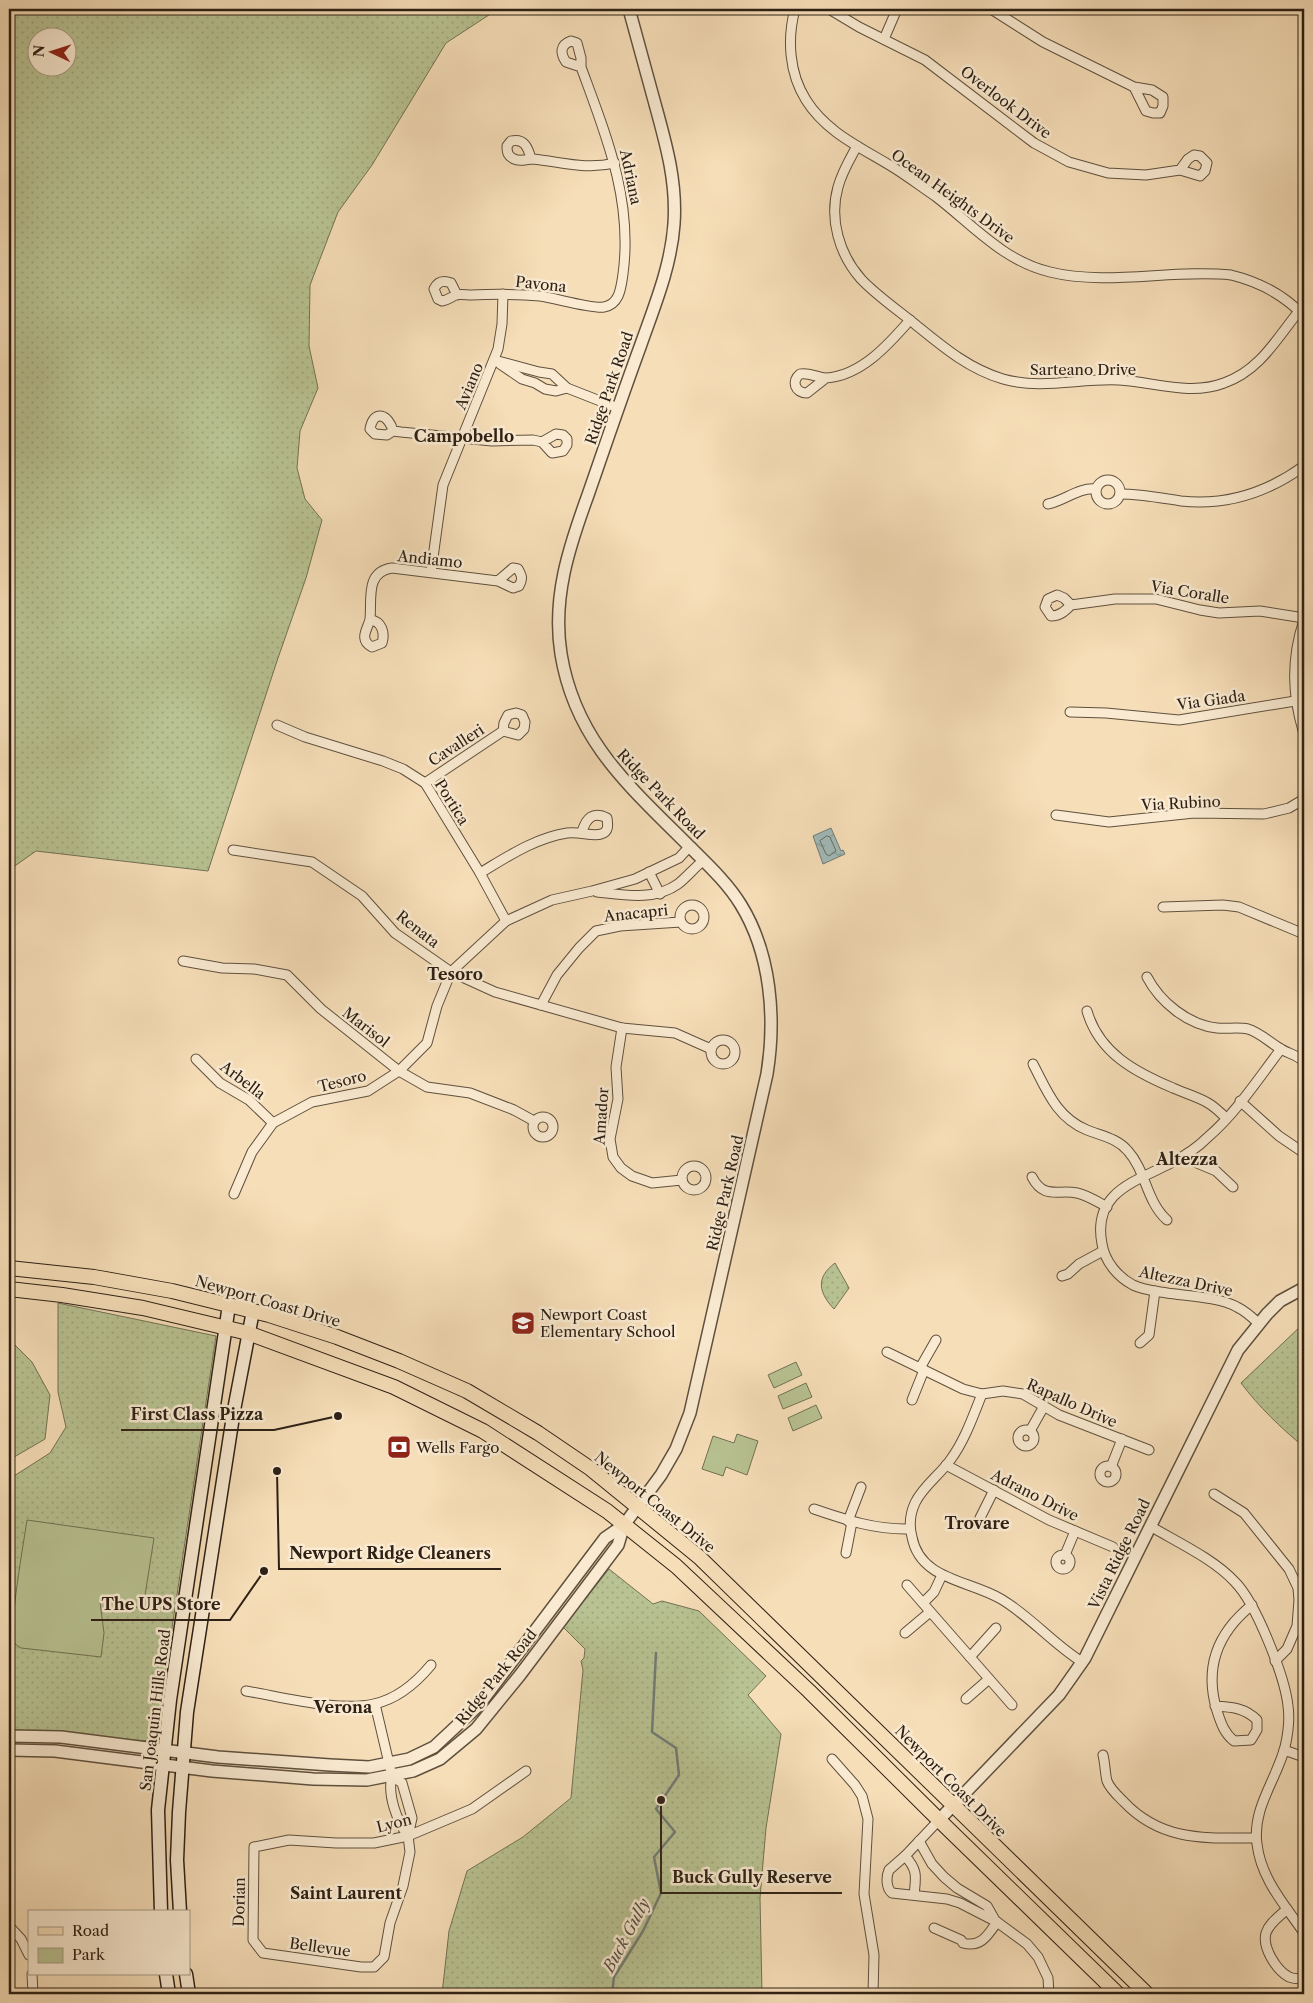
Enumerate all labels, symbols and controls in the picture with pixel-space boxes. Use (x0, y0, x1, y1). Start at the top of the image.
north arrow (28, 28, 78, 78)
text: N (30, 44, 48, 58)
street label: Overlook Drive (957, 62, 1055, 142)
street label: Ocean Heights Drive (888, 145, 1018, 247)
street label: Adriana (616, 147, 646, 207)
street label: Pavona (514, 272, 568, 296)
street label: Ridge Park Road (581, 329, 637, 447)
street label: Aviano (450, 360, 487, 413)
street label: Sarteano Drive (1030, 360, 1136, 379)
district label: Campobello (414, 426, 514, 446)
street label: Andiamo (396, 546, 463, 572)
street label: Via Coralle (1148, 576, 1231, 608)
street label: Via Giada (1175, 686, 1246, 714)
street label: Cavalleri (424, 720, 488, 770)
street label: Ridge Park Road (613, 745, 709, 843)
street label: Portica (431, 775, 474, 829)
street label: Via Rubino (1140, 791, 1221, 815)
street label: Anacapri (602, 900, 669, 926)
street label: Renata (393, 906, 444, 952)
district label: Tesoro (427, 964, 483, 984)
street label: Marisol (339, 1003, 394, 1051)
street label: Arbella (216, 1056, 269, 1103)
street label: Tesoro (316, 1066, 368, 1096)
street label: Amador (589, 1086, 613, 1146)
street label: Ridge Park Road (702, 1133, 748, 1253)
district label: Altezza (1155, 1149, 1218, 1169)
street label: Altezza Drive (1136, 1262, 1235, 1300)
street label: Newport Coast Drive (193, 1271, 343, 1331)
place label: Newport Coast Elementary School (540, 1305, 676, 1341)
school or university icon: Newport Coast Elementary School (510, 1310, 536, 1336)
street label: Rapallo Drive (1024, 1375, 1120, 1431)
callout: First Class Pizza (121, 1399, 274, 1430)
text: First Class Pizza (131, 1404, 264, 1424)
bank icon: Wells Fargo (386, 1434, 412, 1460)
place label: Wells Fargo (415, 1438, 499, 1457)
street label: Newport Coast Drive (591, 1447, 719, 1557)
street label: Adrano Drive (987, 1464, 1082, 1525)
street label: Vista Ridge Road (1084, 1496, 1154, 1613)
district label: Trovare (945, 1513, 1010, 1533)
callout: Newport Ridge Cleaners (279, 1538, 501, 1569)
text: Newport Ridge Cleaners (289, 1543, 491, 1563)
callout: The UPS Store (91, 1589, 230, 1620)
text: The UPS Store (101, 1594, 221, 1614)
street label: Ridge Park Road (451, 1625, 541, 1729)
street label: San Joaquin Hills Road (136, 1628, 174, 1792)
district label: Verona (313, 1697, 373, 1717)
street label: Newport Coast Drive (891, 1721, 1011, 1841)
street label: Lyon (374, 1809, 414, 1837)
callout: Buck Gully Reserve (661, 1862, 842, 1893)
text: Buck Gully Reserve (672, 1867, 832, 1887)
street label: Dorian (229, 1876, 249, 1927)
district label: Saint Laurent (290, 1883, 403, 1903)
water label: Buck Gully (597, 1895, 654, 1977)
legend (28, 1910, 190, 1976)
text: Road (72, 1921, 109, 1940)
street label: Bellevue (288, 1933, 352, 1961)
text: Park (72, 1945, 106, 1964)

